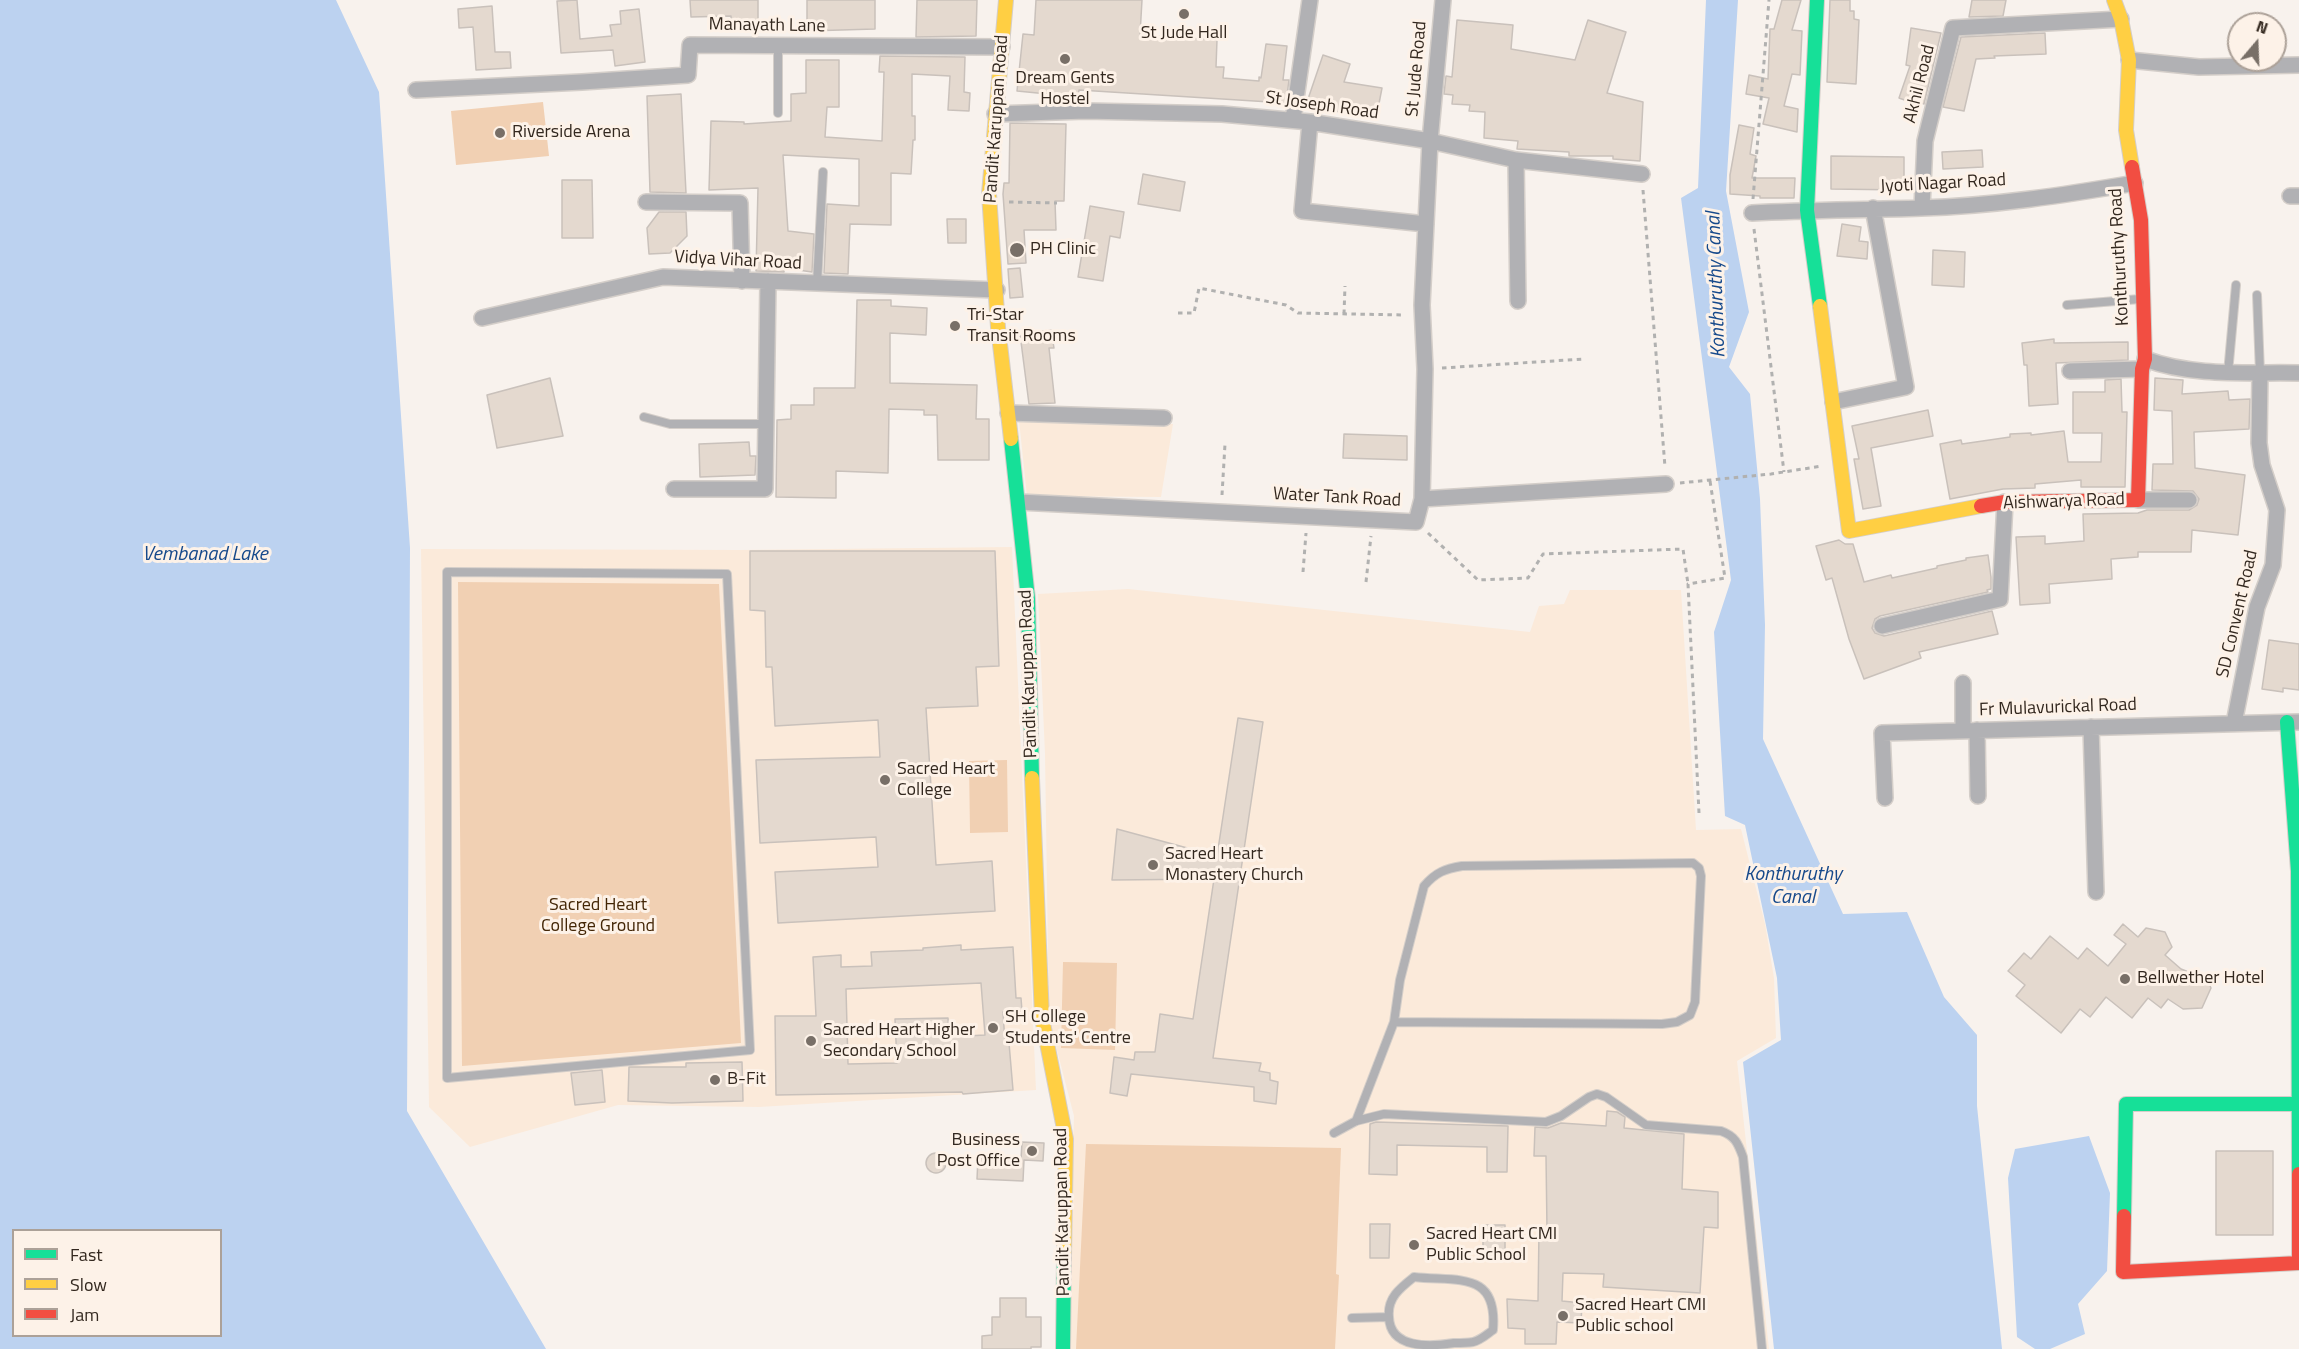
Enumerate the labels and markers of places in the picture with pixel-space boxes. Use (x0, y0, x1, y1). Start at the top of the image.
marker: St Jude Hall (1177, 7, 1191, 21)
place label: St Jude Hall (1141, 23, 1227, 45)
marker: Dream Gents Hostel (1058, 52, 1072, 66)
place label: Dream Gents Hostel (1015, 68, 1115, 110)
place label: Riverside Arena (512, 122, 630, 144)
marker: Riverside Arena (493, 126, 507, 140)
place label: PH Clinic (1030, 239, 1096, 261)
marker: PH Clinic (1008, 241, 1026, 259)
place label: Tri-Star Transit Rooms (967, 305, 1076, 348)
marker: Tri-Star Transit Rooms (948, 319, 962, 333)
place label: Sacred Heart College (897, 759, 995, 802)
marker: Sacred Heart College (878, 773, 892, 787)
place label: Sacred Heart Monastery Church (1165, 844, 1303, 886)
marker: Sacred Heart Monastery Church (1146, 858, 1160, 872)
place label: Bellwether Hotel (2137, 968, 2264, 990)
marker: Bellwether Hotel (2118, 972, 2132, 986)
place label: SH College Students' Centre (1005, 1007, 1131, 1050)
place label: Sacred Heart Higher Secondary School (823, 1020, 975, 1062)
marker: SH College Students' Centre (986, 1021, 1000, 1035)
marker: Sacred Heart Higher Secondary School (804, 1034, 818, 1048)
place label: B-Fit (727, 1069, 766, 1091)
marker: B-Fit (708, 1073, 722, 1087)
place label: Business Post Office (937, 1130, 1020, 1172)
marker: Business Post Office (1025, 1144, 1039, 1158)
place label: Sacred Heart CMI Public School (1426, 1224, 1557, 1266)
marker: Sacred Heart CMI Public School (1407, 1238, 1421, 1252)
place label: Sacred Heart CMI Public school (1575, 1295, 1706, 1338)
marker: Sacred Heart CMI Public school (1556, 1309, 1570, 1323)

